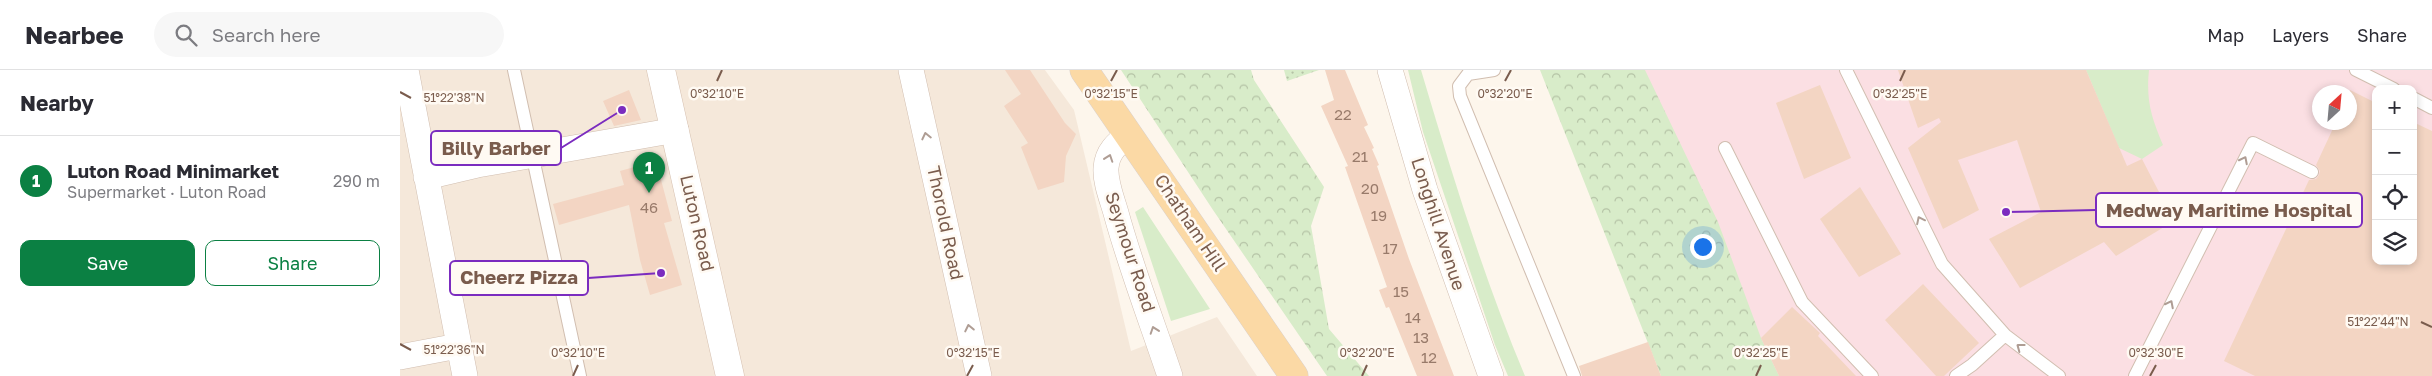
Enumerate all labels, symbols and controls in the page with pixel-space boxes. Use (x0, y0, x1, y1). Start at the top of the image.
search box (154, 12, 504, 57)
text: Nearbee (25, 20, 124, 49)
icon: search (172, 21, 200, 49)
text: Search here (212, 23, 321, 46)
text: Map (2207, 24, 2244, 46)
text: Layers (2272, 24, 2329, 46)
text: Share (2357, 24, 2407, 46)
north arrow (2312, 85, 2357, 130)
map controls (2372, 85, 2417, 265)
button: + (2372, 85, 2417, 130)
text: 0°32'10"E (690, 86, 744, 101)
text: 0°32'15"E (1084, 86, 1138, 101)
text: 0°32'20"E (1477, 86, 1533, 101)
text: 0°32'25"E (1873, 86, 1927, 101)
text: Nearby (20, 90, 94, 116)
text: 51°22'38"N (423, 90, 485, 105)
house number: 22 (1334, 105, 1352, 123)
button: − (2372, 130, 2417, 175)
callout: Billy Barber (431, 131, 561, 165)
one-way arrow (921, 131, 932, 140)
text: Billy Barber (441, 136, 551, 159)
house number: 21 (1352, 147, 1368, 165)
pin: 1 (633, 152, 665, 193)
one-way arrow (1103, 154, 1113, 163)
street label: Longhill Avenue (1407, 154, 1471, 293)
one-way arrow (2238, 156, 2248, 165)
text: Luton Road Minimarket (67, 159, 279, 182)
street label: Thorold Road (923, 164, 969, 282)
street label: Chatham Hill (1150, 170, 1231, 275)
text: 1 (32, 171, 40, 191)
text: 290 m (333, 171, 380, 191)
street label: Luton Road (676, 172, 720, 273)
button: locate (2372, 175, 2417, 220)
house number: 20 (1361, 179, 1379, 197)
text: Supermarket · Luton Road (67, 182, 266, 202)
street label: Seymour Road (1101, 189, 1161, 314)
callout: Medway Maritime Hospital (2096, 193, 2362, 227)
house number: 46 (640, 198, 658, 216)
text: Medway Maritime Hospital (2106, 198, 2352, 221)
house number: 19 (1371, 206, 1387, 224)
one-way arrow (1916, 217, 1926, 226)
button: layers (2372, 220, 2417, 265)
your location (1690, 234, 1716, 260)
house number: 17 (1382, 239, 1398, 257)
button: Save (20, 240, 195, 286)
button: Share (205, 240, 380, 286)
callout: Cheerz Pizza (450, 261, 588, 295)
text: Cheerz Pizza (460, 265, 578, 288)
house number: 15 (1393, 282, 1409, 300)
one-way arrow (2164, 301, 2174, 310)
house number: 14 (1405, 308, 1421, 326)
text: 51°22'44"N (2347, 314, 2409, 329)
one-way arrow (964, 324, 974, 333)
one-way arrow (1150, 326, 1160, 335)
house number: 13 (1413, 328, 1429, 346)
text: 51°22'36"N (423, 342, 485, 357)
one-way arrow (2017, 344, 2026, 352)
text: 0°32'10"E (551, 345, 605, 360)
text: 0°32'15"E (946, 345, 1000, 360)
text: 0°32'20"E (1339, 345, 1395, 360)
text: 0°32'25"E (1734, 345, 1788, 360)
text: 0°32'30"E (2128, 345, 2184, 360)
house number: 12 (1421, 348, 1437, 366)

